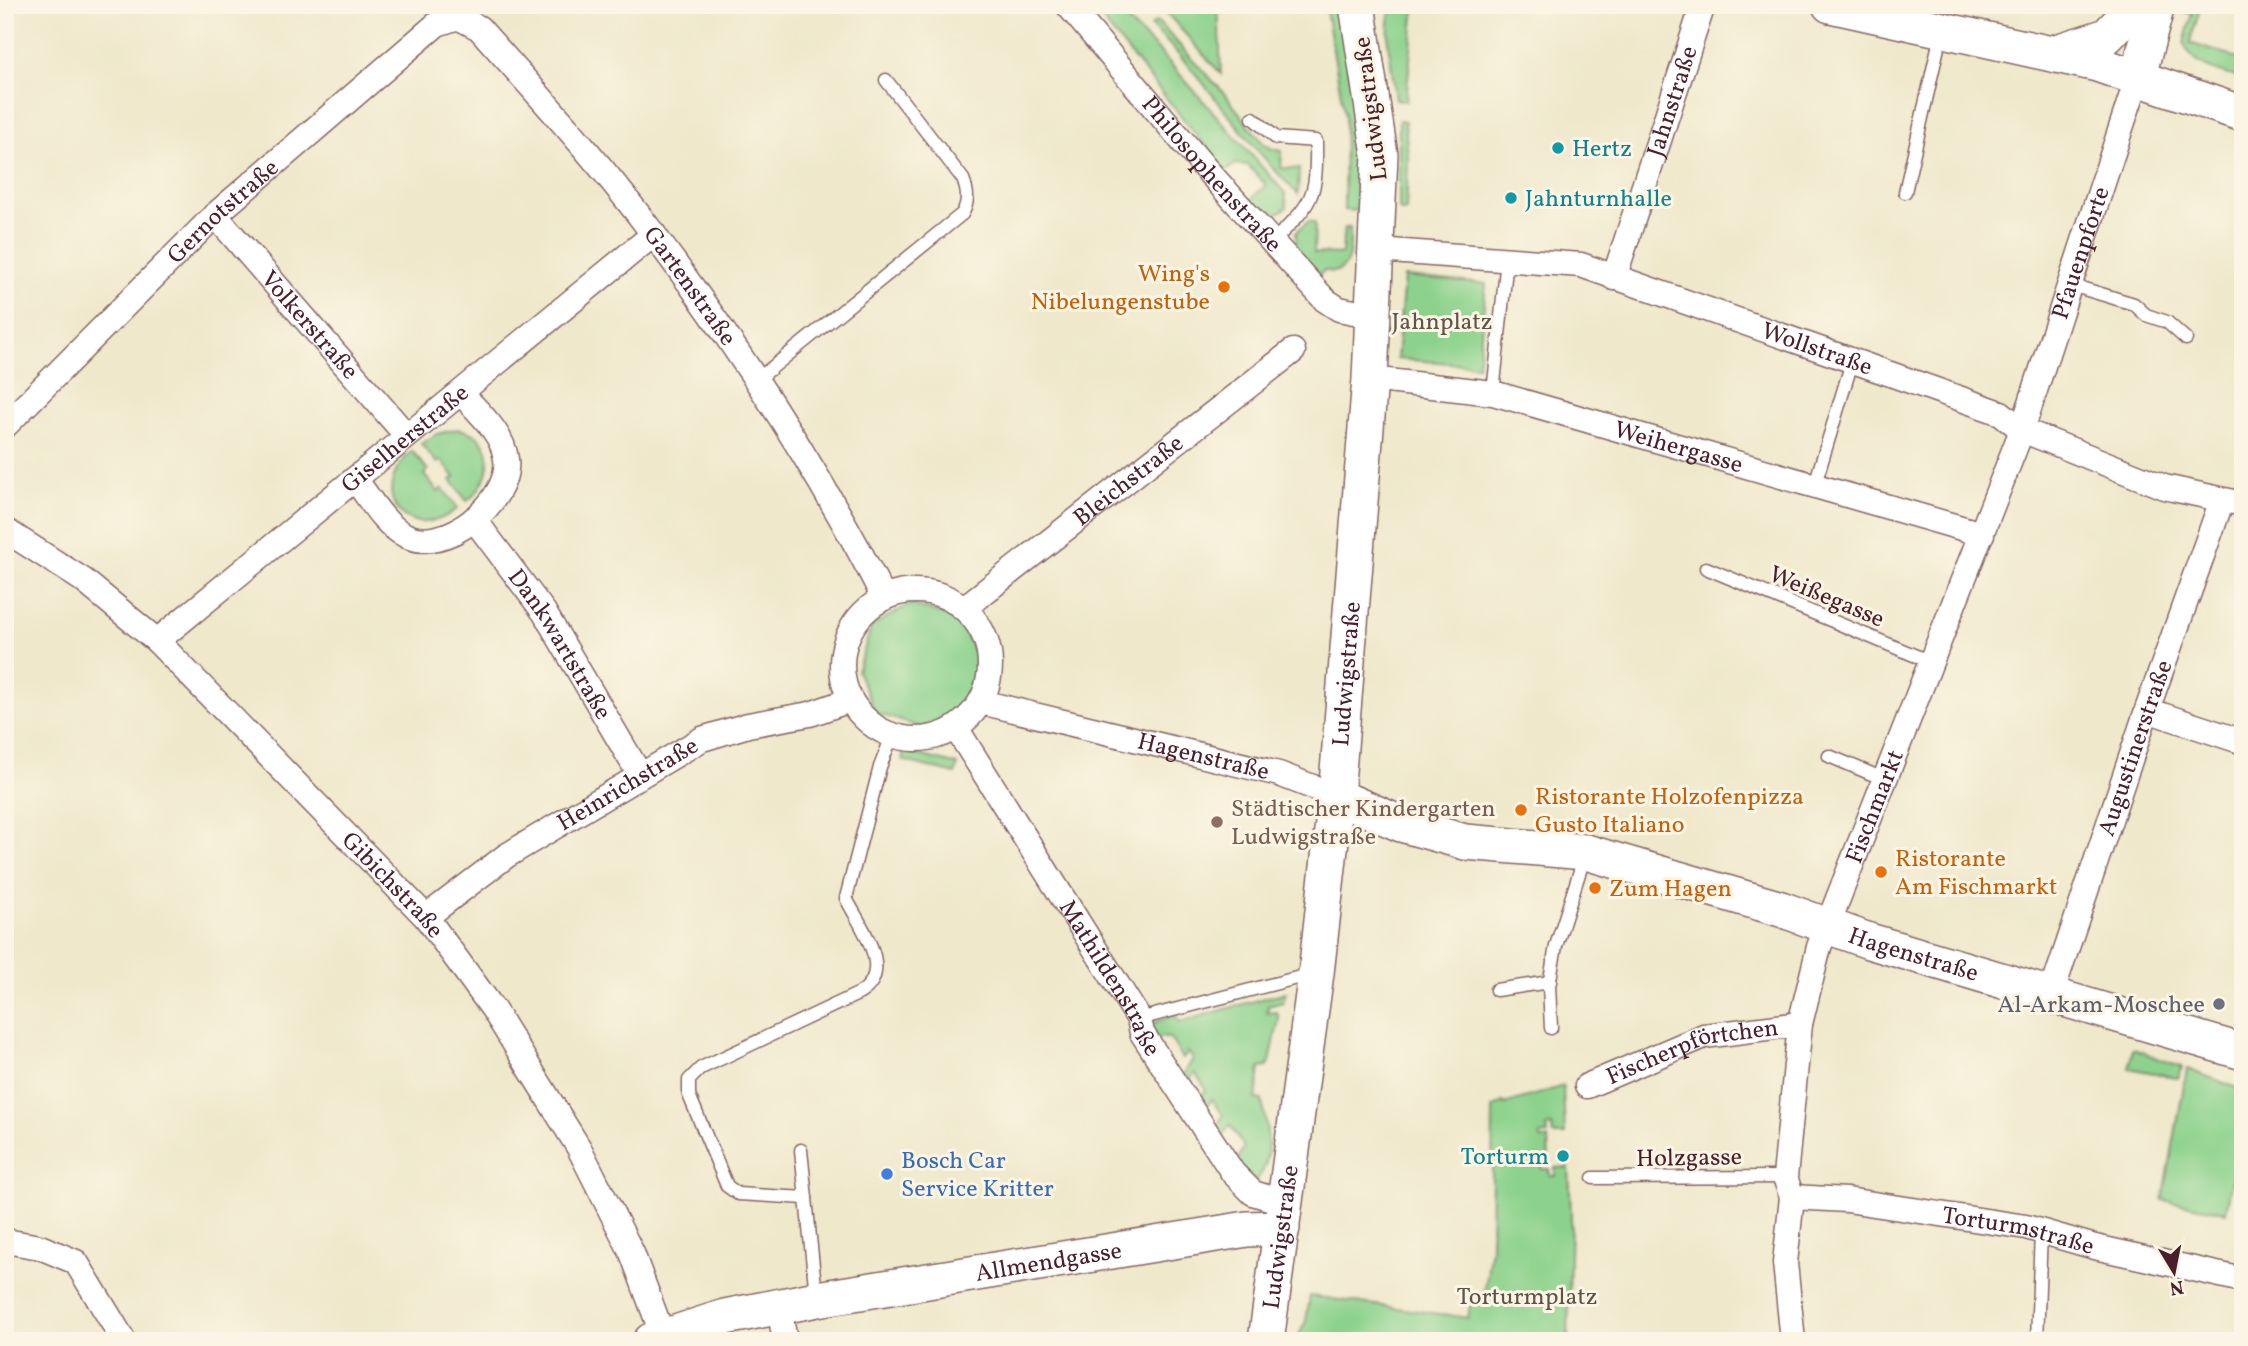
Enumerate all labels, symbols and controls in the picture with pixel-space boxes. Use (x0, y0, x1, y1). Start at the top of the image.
street label: Ludwigstraße (1346, 35, 1398, 183)
street label: Jahnstraße (1640, 42, 1708, 162)
street label: Philosophenstraße (1132, 89, 1289, 261)
place label: Hertz (1572, 133, 1632, 167)
marker: Hertz (1550, 140, 1566, 156)
street label: Gernotstraße (160, 152, 287, 272)
place label: Jahnturnhalle (1525, 183, 1672, 217)
street label: Pfauenpforte (2044, 183, 2120, 324)
marker: Jahnturnhalle (1503, 190, 1519, 206)
street label: Gartenstraße (634, 220, 744, 353)
place label: Wing's Nibelungenstube (1031, 258, 1210, 320)
street label: Volkerstraße (252, 264, 366, 388)
marker: Wing's Nibelungenstube (1216, 279, 1232, 295)
park label: Jahnplatz (1391, 306, 1493, 340)
street label: Wollstraße (1756, 315, 1877, 385)
street label: Giselherstraße (335, 377, 477, 502)
street label: Weihergasse (1610, 414, 1747, 483)
street label: Bleichstraße (1067, 428, 1192, 535)
street label: Weißegasse (1763, 558, 1889, 637)
street label: Dankwartstraße (498, 563, 619, 727)
street label: Ludwigstraße (1325, 600, 1371, 748)
street label: Augustinerstraße (2091, 656, 2182, 841)
street label: Hagenstraße (1134, 725, 1272, 790)
street label: Heinrichstraße (551, 730, 706, 841)
street label: Fischmarkt (1838, 745, 1914, 869)
place label: Ristorante Holzofenpizza Gusto Italiano (1535, 781, 1804, 843)
place label: Städtischer Kindergarten Ludwigstraße (1231, 793, 1496, 855)
marker: Ristorante Holzofenpizza Gusto Italiano (1513, 802, 1529, 818)
marker: Städtischer Kindergarten Ludwigstraße (1209, 814, 1225, 830)
street label: Gibichstraße (333, 825, 451, 946)
place label: Ristorante Am Fischmarkt (1895, 843, 2057, 905)
marker: Ristorante Am Fischmarkt (1873, 864, 1889, 880)
place label: Zum Hagen (1609, 873, 1732, 907)
marker: Zum Hagen (1587, 880, 1603, 896)
street label: Mathildenstraße (1049, 894, 1168, 1064)
street label: Hagenstraße (1843, 920, 1982, 992)
place label: Al-Arkam-Moschee (1997, 989, 2205, 1023)
marker: Al-Arkam-Moschee (2211, 996, 2227, 1012)
street label: Fischerpförtchen (1601, 1012, 1780, 1095)
place label: Torturm (1461, 1141, 1549, 1175)
street label: Holzgasse (1636, 1141, 1742, 1177)
place label: Bosch Car Service Kritter (901, 1145, 1054, 1207)
marker: Torturm (1555, 1148, 1571, 1164)
street label: Ludwigstraße (1256, 1163, 1309, 1311)
marker: Bosch Car Service Kritter (879, 1166, 895, 1182)
street label: Torturmstraße (1940, 1200, 2098, 1265)
street label: Allmendgasse (973, 1235, 1124, 1292)
north arrow (2140, 1238, 2210, 1308)
text: N (2167, 1273, 2186, 1301)
park label: Torturmplatz (1456, 1281, 1598, 1315)

